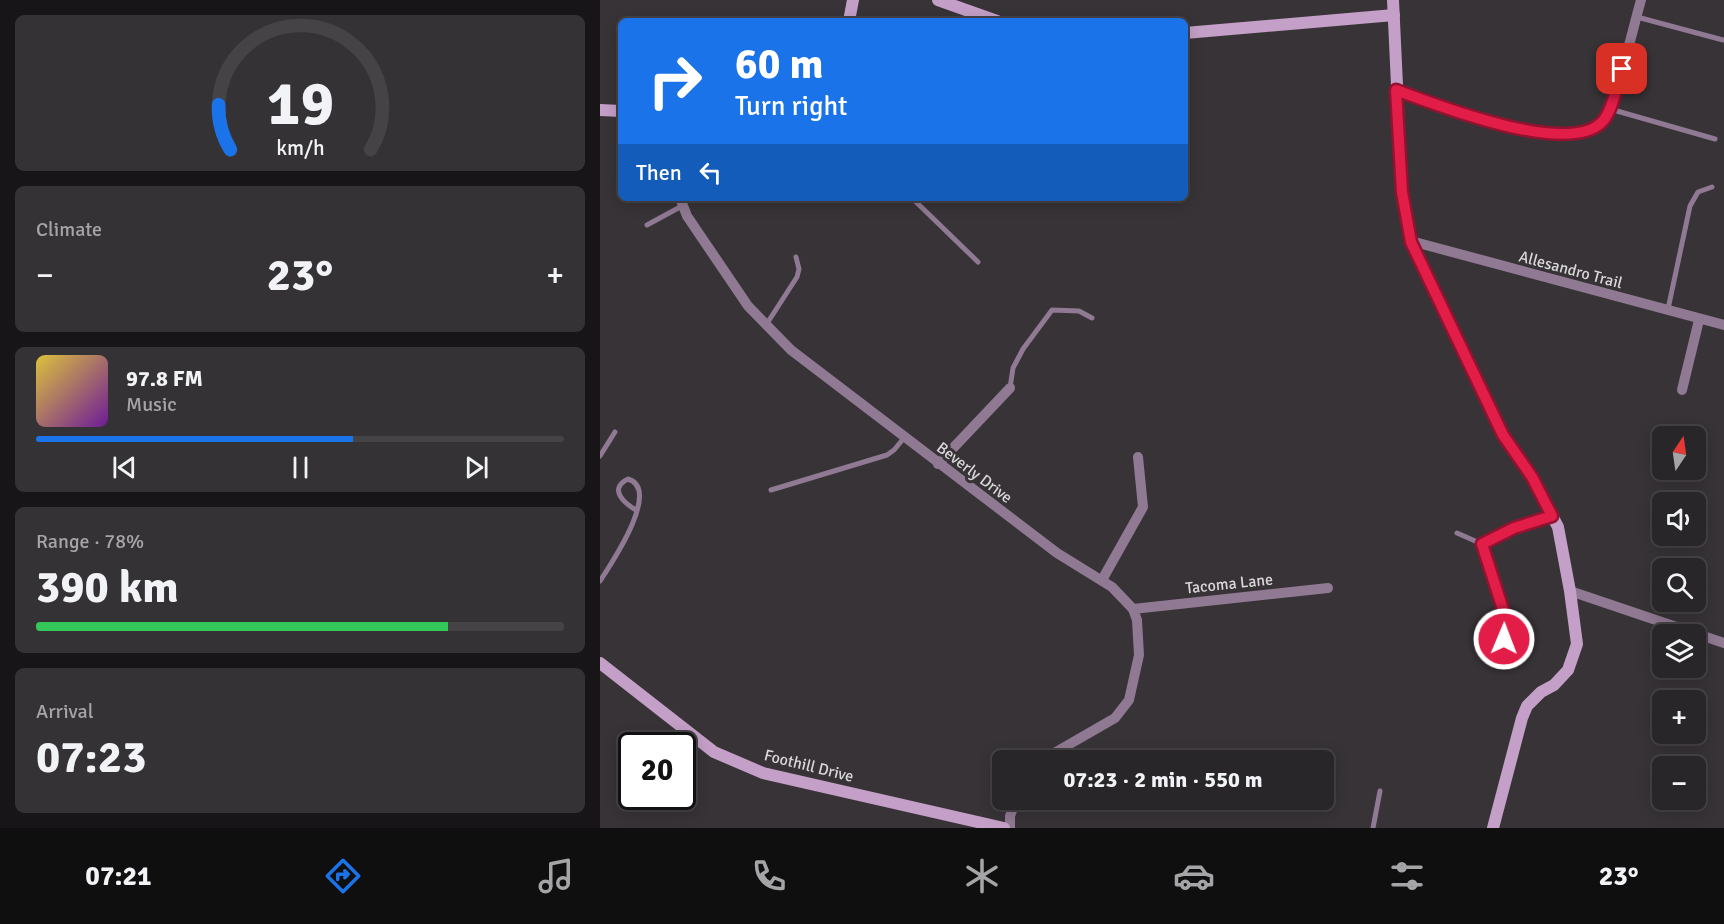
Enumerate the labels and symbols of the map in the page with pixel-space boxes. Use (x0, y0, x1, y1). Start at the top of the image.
pin (1596, 43, 1647, 94)
street label: Allesandro Trail (1517, 247, 1625, 293)
north arrow (1652, 426, 1706, 480)
street label: Beverly Drive (933, 438, 1016, 508)
street label: Tacoma Lane (1184, 569, 1274, 599)
position arrow (1472, 607, 1536, 671)
speed limit sign: 20 (618, 732, 696, 810)
street label: Foothill Drive (762, 745, 856, 787)

